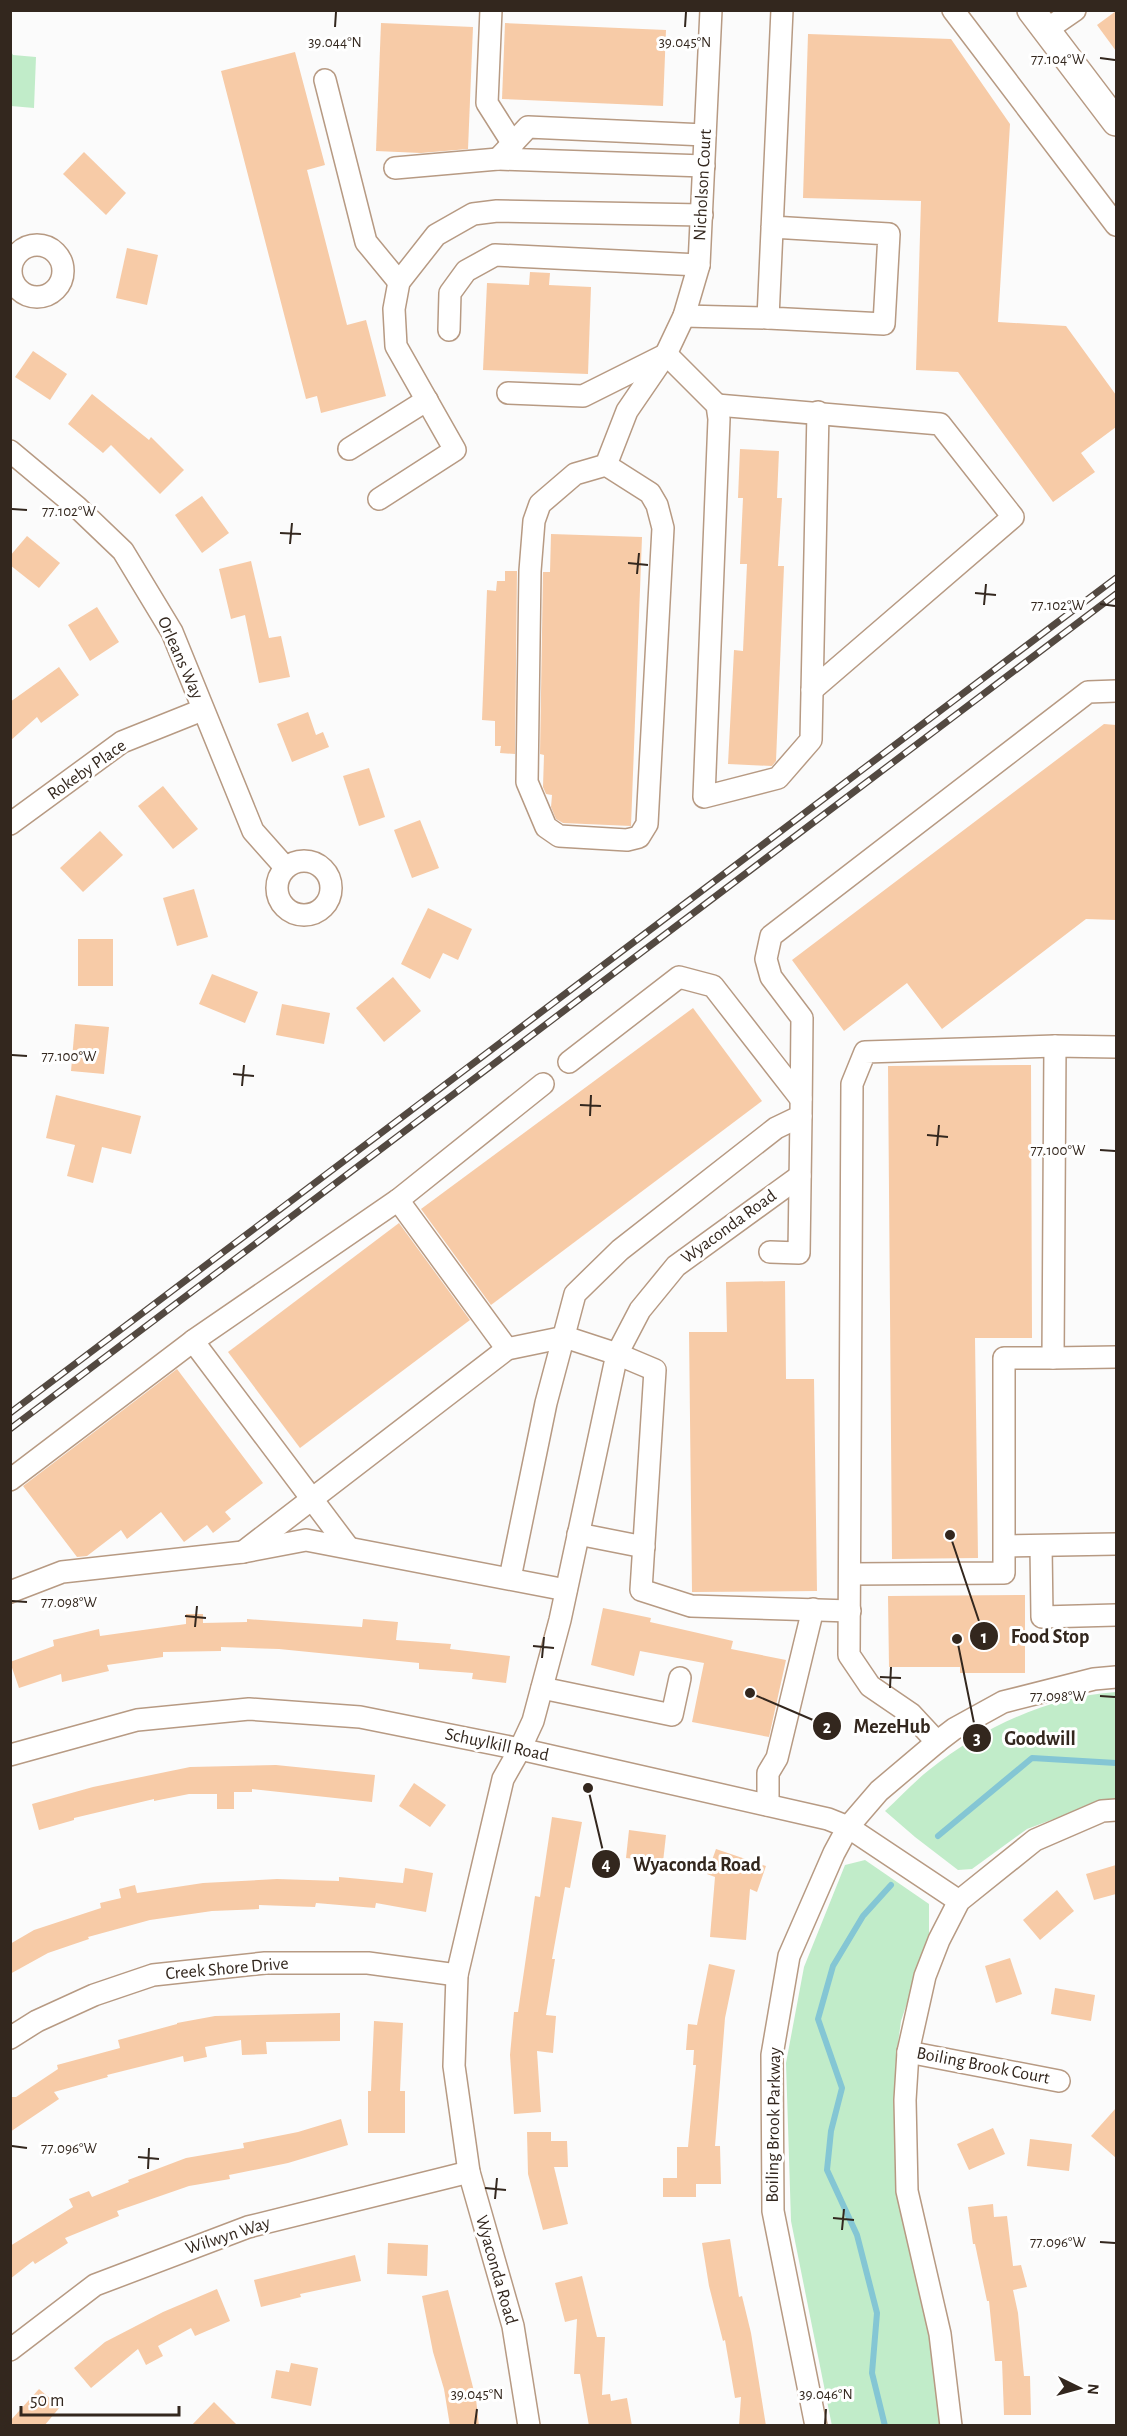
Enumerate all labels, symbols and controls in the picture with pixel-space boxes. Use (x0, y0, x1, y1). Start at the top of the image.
text: 39.044°N (308, 35, 362, 50)
text: 39.045°N (659, 35, 711, 50)
text: 77.104°W (1031, 52, 1086, 67)
street label: Nicholson Court (691, 128, 715, 241)
text: 77.102°W (42, 504, 97, 519)
text: 77.102°W (1031, 598, 1086, 613)
street label: Orleans Way (154, 614, 206, 702)
street label: Rokeby Place (44, 736, 130, 804)
text: 77.100°W (42, 1049, 97, 1064)
text: 77.100°W (1031, 1143, 1086, 1158)
street label: Wyaconda Road (678, 1187, 780, 1267)
text: 77.098°W (41, 1595, 98, 1610)
callout: Food Stop (969, 1617, 1102, 1655)
text: Food Stop (1011, 1627, 1089, 1647)
text: 1 (981, 1629, 987, 1647)
text: 77.098°W (1030, 1689, 1087, 1704)
callout: MezeHub (812, 1707, 942, 1745)
text: MezeHub (854, 1717, 930, 1737)
text: 2 (823, 1719, 832, 1737)
callout: Goodwill (962, 1719, 1088, 1757)
street label: Schuylkill Road (443, 1725, 551, 1765)
text: Goodwill (1004, 1729, 1076, 1749)
text: 3 (973, 1730, 981, 1748)
callout: Wyaconda Road (591, 1845, 773, 1883)
text: Wyaconda Road (633, 1855, 762, 1875)
text: 4 (601, 1856, 611, 1874)
street label: Creek Shore Drive (165, 1955, 289, 1983)
street label: Boiling Brook Court (915, 2044, 1051, 2088)
street label: Boiling Brook Parkway (764, 2047, 784, 2203)
text: 77.096°W (41, 2141, 98, 2156)
street label: Wyaconda Road (472, 2213, 520, 2327)
street label: Wilwyn Way (183, 2214, 273, 2258)
text: 77.096°W (1030, 2235, 1087, 2250)
north arrow (1049, 2358, 1109, 2418)
scale bar (21, 2379, 178, 2417)
text: N (1084, 2383, 1101, 2395)
text: 39.045°N (451, 2387, 503, 2402)
text: 39.046°N (799, 2387, 853, 2402)
text: 50 m (30, 2392, 64, 2410)

